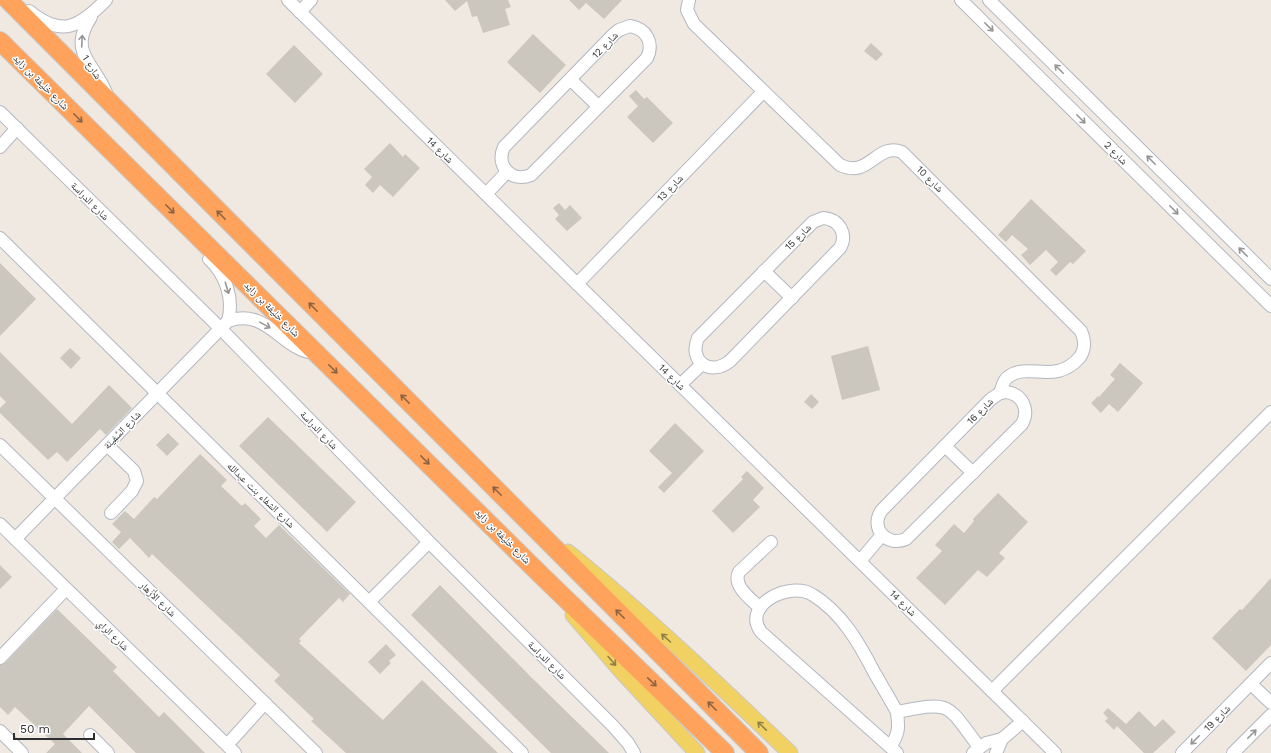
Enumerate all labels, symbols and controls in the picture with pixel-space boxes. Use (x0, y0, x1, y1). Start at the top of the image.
one-way arrow (984, 22, 994, 32)
street label: شارع 12 (590, 29, 621, 61)
one-way arrow (78, 35, 85, 48)
street label: شارع خليفة بن زايد (11, 52, 71, 113)
street label: شارع 1 (79, 53, 104, 82)
one-way arrow (1054, 64, 1064, 74)
one-way arrow (73, 113, 83, 123)
one-way arrow (1076, 114, 1086, 124)
street label: شارع 14 (424, 135, 456, 166)
street label: شارع 2 (1101, 139, 1130, 168)
one-way arrow (1146, 155, 1156, 165)
street label: شارع 10 (914, 164, 946, 195)
street label: شارع 13 (655, 172, 686, 204)
street label: شارع الدراسة (68, 180, 112, 223)
one-way arrow (165, 204, 175, 214)
one-way arrow (1169, 205, 1179, 215)
one-way arrow (216, 210, 226, 220)
street label: شارع 15 (783, 221, 814, 253)
one-way arrow (1238, 247, 1248, 257)
street label: شارع خليفة بن زايد (242, 279, 302, 340)
one-way arrow (224, 282, 231, 295)
one-way arrow (308, 302, 318, 312)
one-way arrow (259, 322, 271, 330)
street label: شارع 14 (656, 362, 688, 393)
one-way arrow (328, 364, 338, 374)
one-way arrow (400, 394, 410, 404)
street label: شارع 16 (965, 395, 996, 427)
street label: شارع السَّفِينَة (101, 408, 144, 452)
street label: شارع الدراسة (297, 409, 340, 452)
one-way arrow (420, 455, 430, 465)
street label: شارع الشفاء بنت عبدالله (224, 460, 297, 531)
one-way arrow (492, 486, 502, 496)
street label: شارع خليفة بن زايد (473, 506, 533, 567)
street label: شارع الأَزْهار (136, 578, 179, 620)
street label: شارع 14 (887, 588, 919, 619)
one-way arrow (615, 609, 625, 619)
street label: شارع الراي (93, 617, 131, 655)
one-way arrow (661, 633, 671, 642)
street label: شارع الدراسة (525, 639, 569, 682)
one-way arrow (607, 656, 617, 666)
one-way arrow (647, 677, 657, 687)
one-way arrow (707, 701, 717, 711)
street label: شارع 19 (1202, 702, 1233, 734)
scale bar (14, 715, 94, 741)
one-way arrow (757, 721, 767, 731)
text: 50 m (20, 722, 50, 736)
one-way arrow (1247, 729, 1257, 739)
one-way arrow (1190, 735, 1200, 745)

